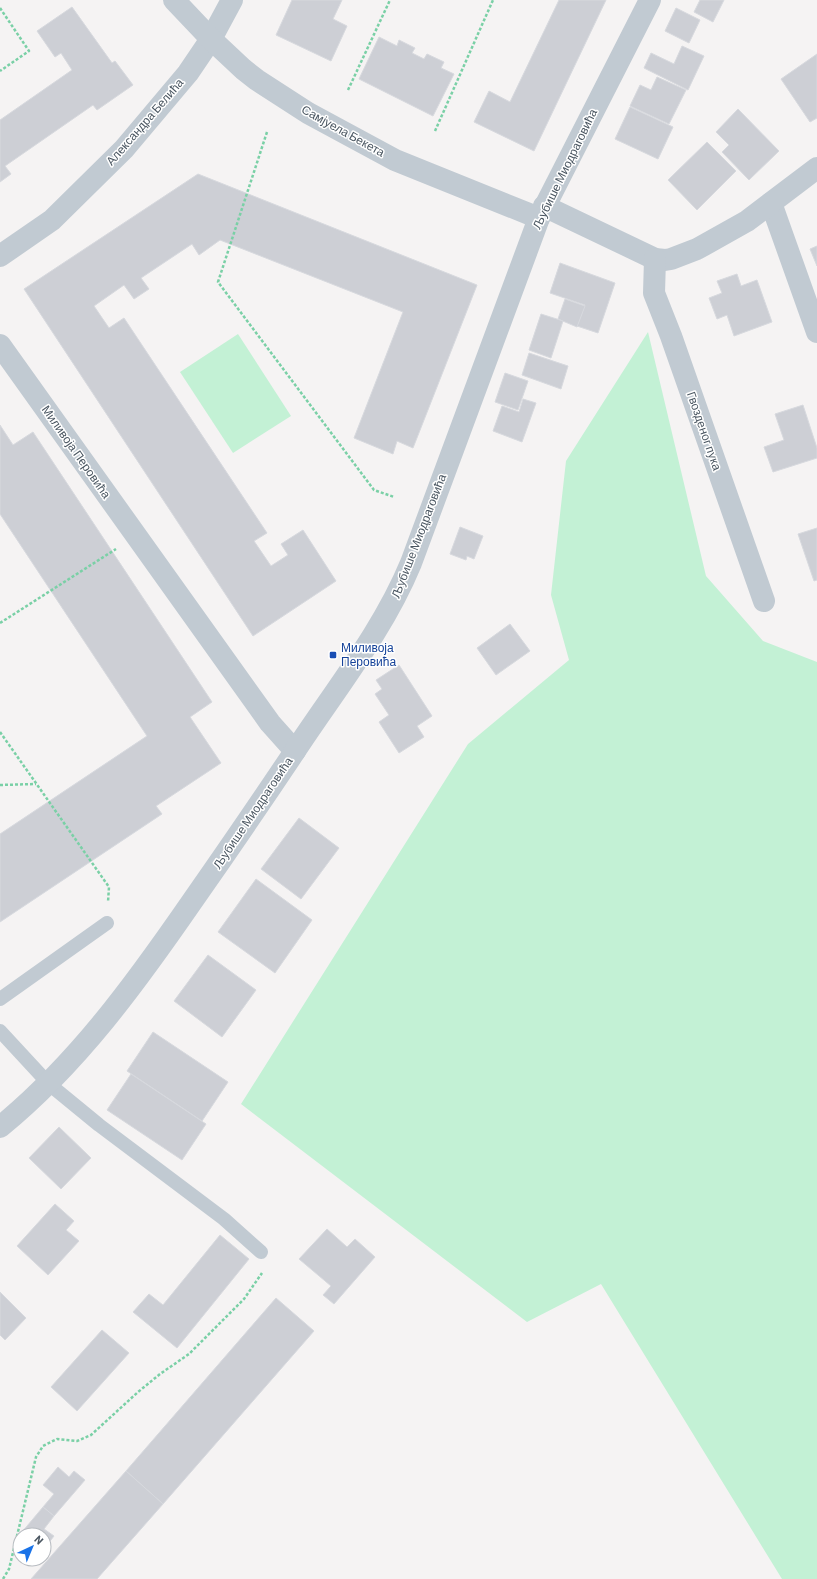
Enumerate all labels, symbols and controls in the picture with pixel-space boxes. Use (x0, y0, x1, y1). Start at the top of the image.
street label: Александра Белића (103, 75, 187, 168)
street label: Самјуела Бекета (299, 101, 388, 160)
street label: Љубише Миодраговића (529, 106, 600, 231)
street label: Гвозденог пука (684, 389, 725, 472)
street label: Миливоја Перовића (39, 402, 114, 501)
street label: Љубише Миодраговића (388, 471, 449, 600)
place label: Миливоја Перовића (341, 640, 396, 669)
marker: Миливоја Перовића (328, 650, 338, 660)
street label: Љубише Миодраговића (210, 754, 296, 872)
north arrow (12, 1527, 52, 1567)
text: N (32, 1532, 46, 1547)

